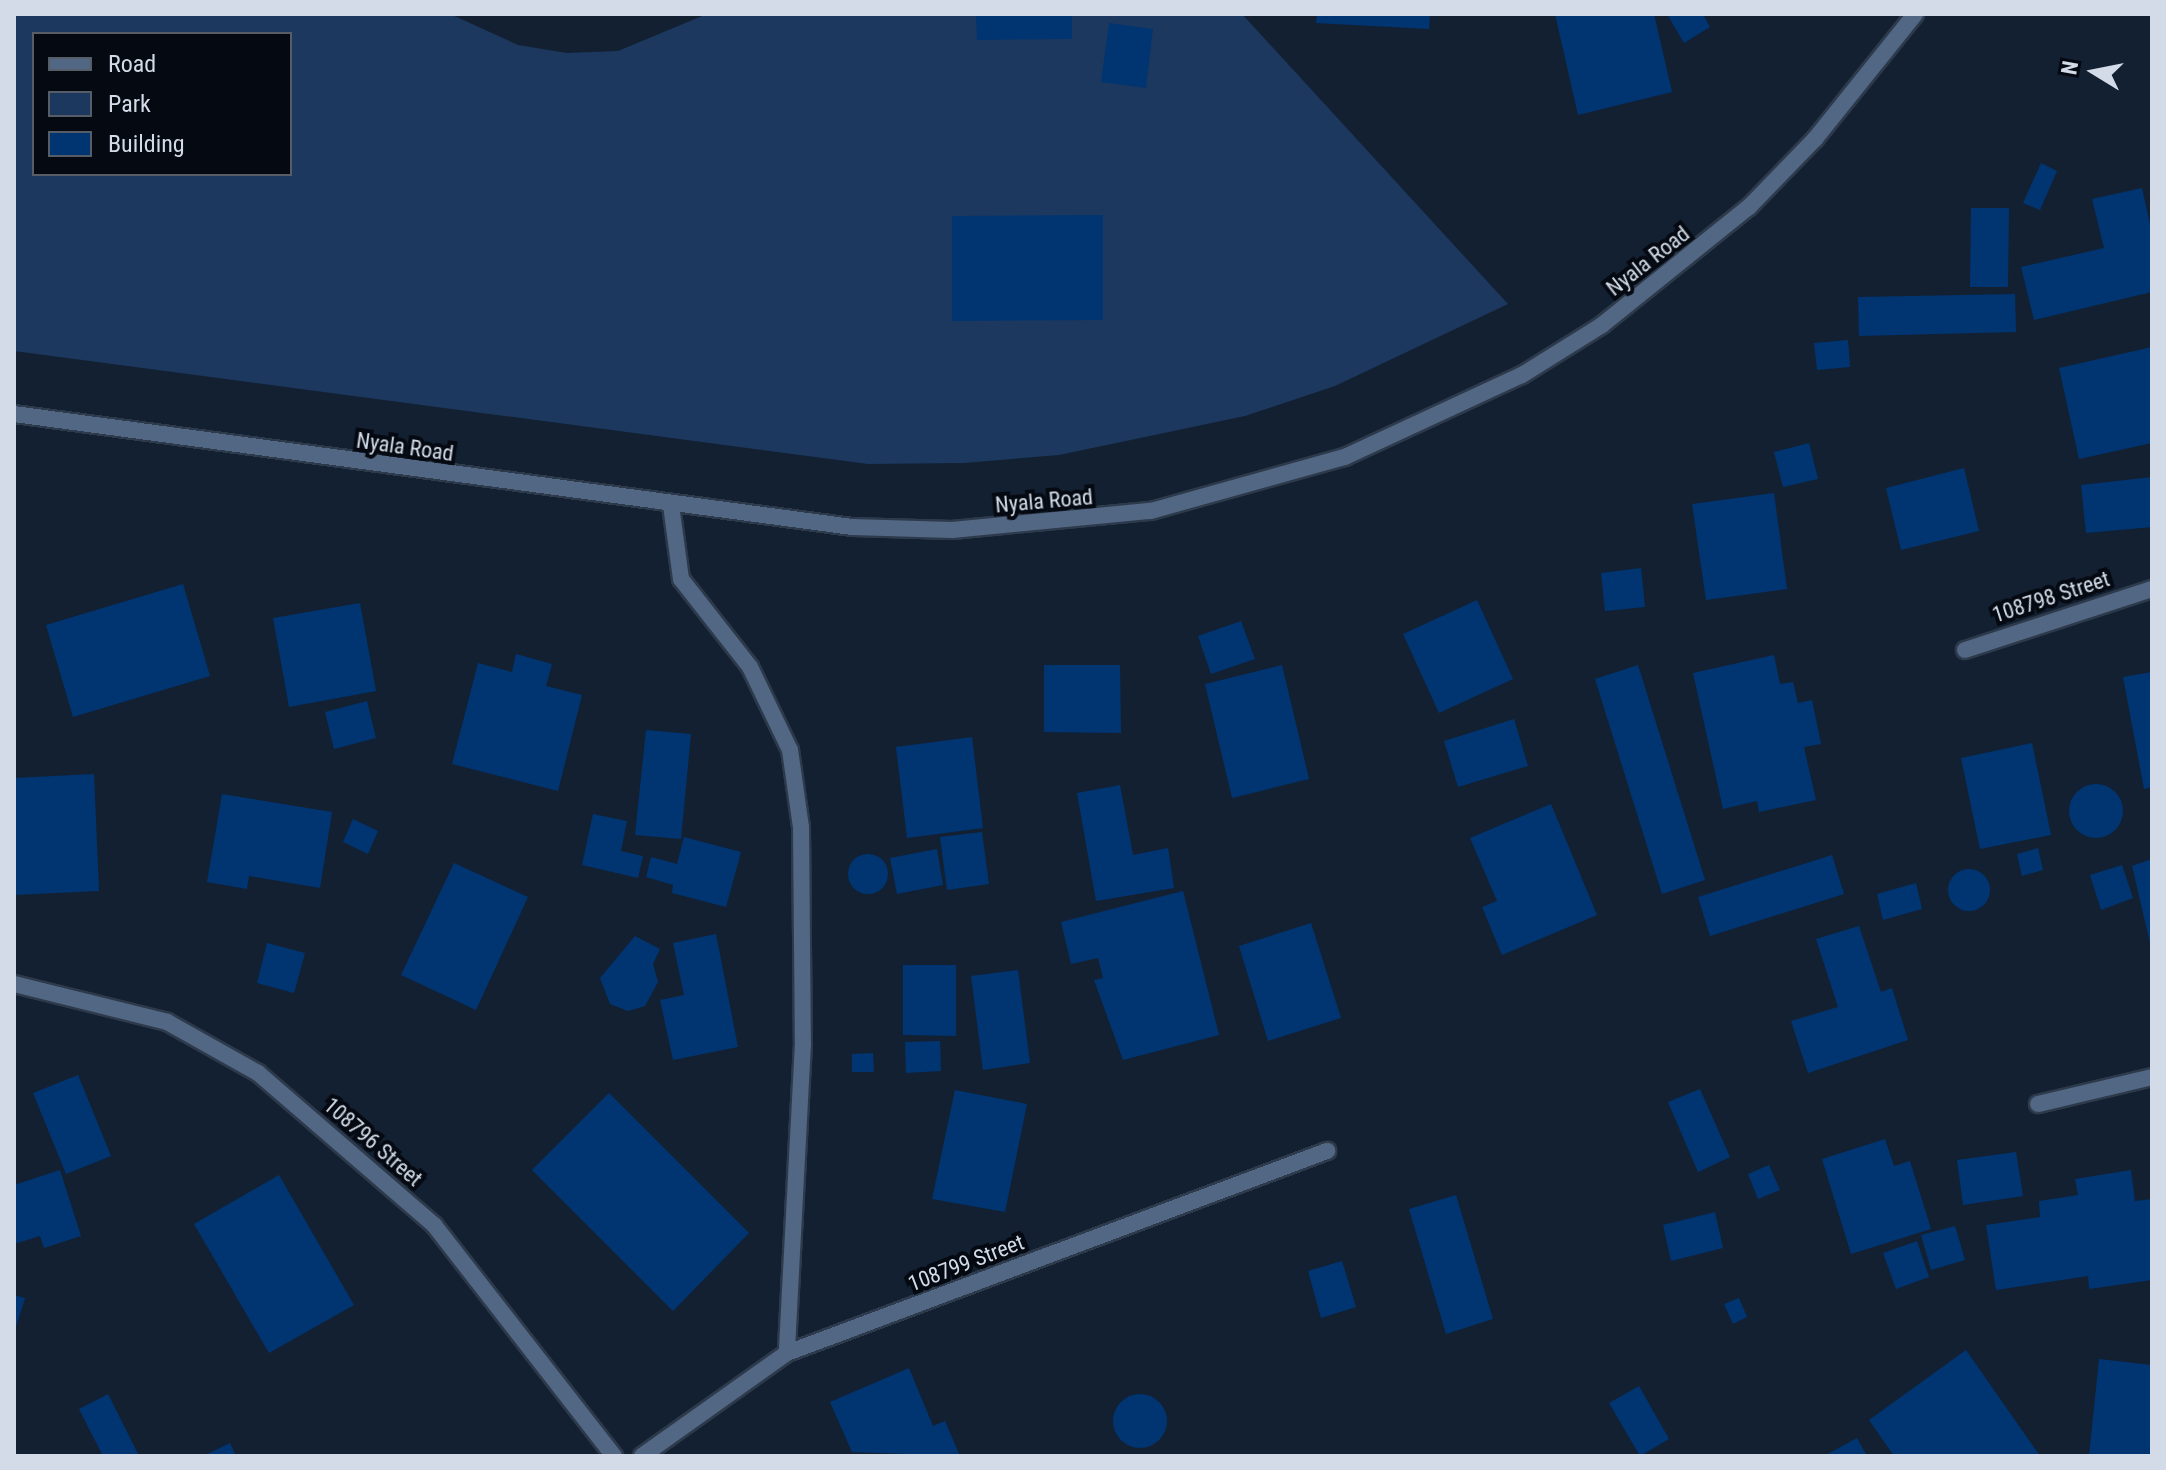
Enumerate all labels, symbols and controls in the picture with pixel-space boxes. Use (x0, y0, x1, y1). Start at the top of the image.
legend (32, 32, 292, 176)
north arrow (2054, 32, 2134, 112)
text: Road (108, 50, 156, 78)
text: N (2056, 59, 2083, 77)
text: Park (108, 90, 151, 118)
text: Building (108, 130, 185, 158)
street label: Nyala Road (1601, 220, 1695, 302)
street label: Nyala Road (355, 427, 455, 467)
street label: Nyala Road (994, 484, 1094, 518)
street label: 108798 Street (1989, 566, 2113, 628)
street label: 108796 Street (318, 1092, 428, 1192)
street label: 108799 Street (904, 1229, 1028, 1297)

